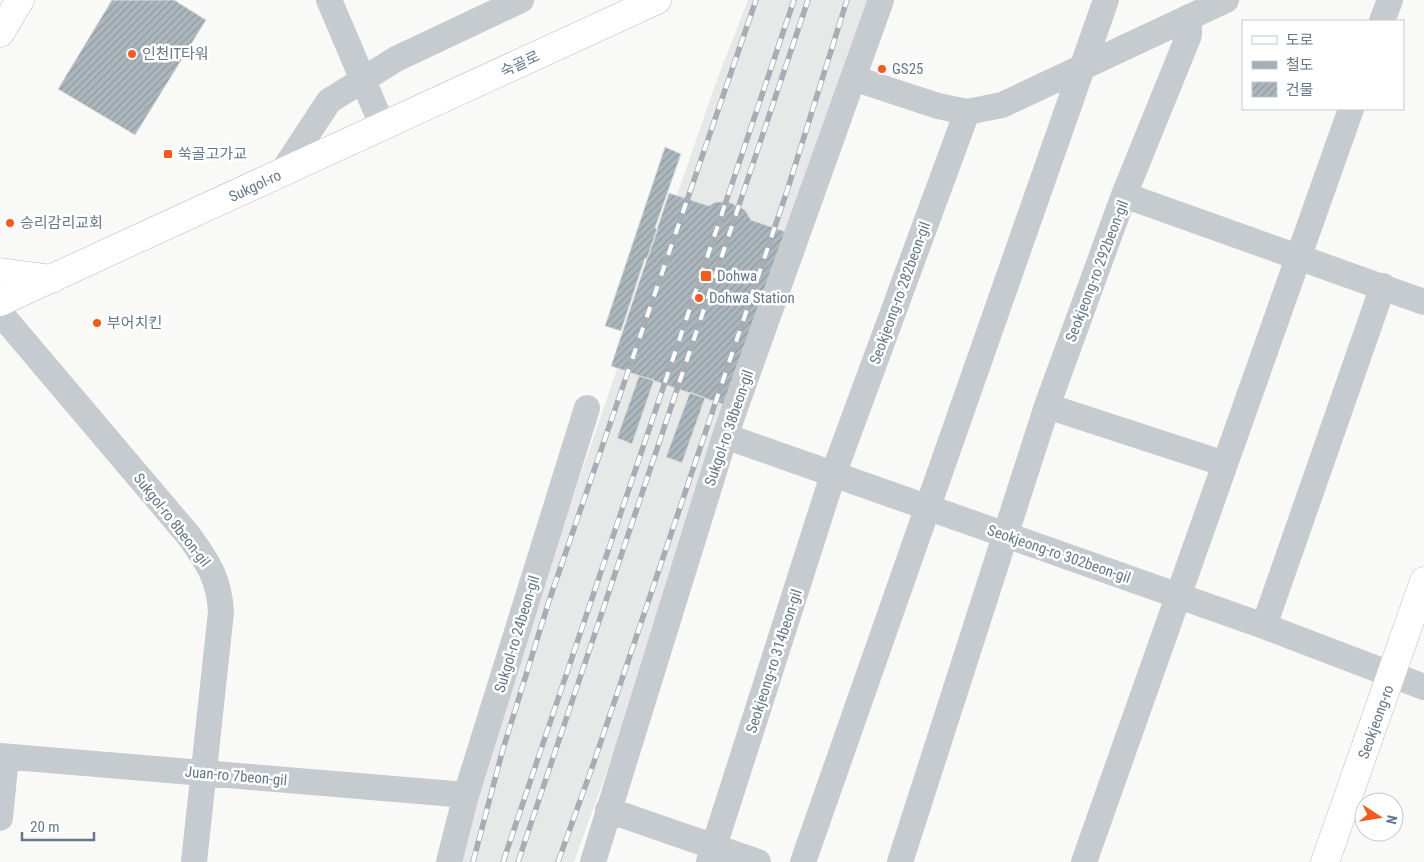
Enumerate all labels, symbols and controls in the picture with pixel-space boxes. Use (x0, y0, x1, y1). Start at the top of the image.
legend (1242, 20, 1404, 110)
text: 도로 (1286, 31, 1314, 49)
place label: 인천IT타워 (142, 45, 209, 63)
street label: 숙골로 (497, 47, 543, 81)
marker: 인천IT타워 (126, 48, 138, 60)
text: 철도 (1286, 56, 1314, 74)
place label: GS25 (892, 60, 923, 78)
marker: GS25 (876, 63, 888, 75)
text: 건물 (1286, 81, 1314, 99)
place label: 쑥골고가교 (178, 145, 247, 163)
marker: 쑥골고가교 (162, 148, 174, 160)
street label: Sukgol-ro (226, 166, 284, 206)
street label: Seokjeong-ro 292beon-gil (1062, 198, 1132, 344)
place label: 승리감리교회 (20, 214, 103, 232)
marker: 승리감리교회 (4, 217, 16, 229)
street label: Seokjeong-ro 282beon-gil (866, 219, 934, 367)
place label: Dohwa (717, 267, 757, 285)
marker: Dohwa (699, 269, 713, 283)
place label: Dohwa Station (709, 289, 795, 307)
marker: Dohwa Station (693, 292, 705, 304)
place label: 부어치킨 (107, 314, 162, 332)
marker: 부어치킨 (91, 317, 103, 329)
street label: Sukgol-ro 38beon-gil (701, 368, 757, 488)
street label: Sukgol-ro 8beon-gil (130, 470, 214, 570)
street label: Seokjeong-ro 302beon-gil (985, 521, 1133, 587)
street label: Sukgol-ro 24beon-gil (491, 573, 543, 695)
street label: Seokjeong-ro 314beon-gil (742, 587, 806, 735)
street label: Seokjeong-ro (1354, 683, 1398, 761)
street label: Juan-ro 7beon-gil (184, 763, 288, 789)
north arrow (1354, 792, 1404, 842)
scale bar (22, 810, 95, 842)
text: N (1383, 814, 1400, 826)
text: 20 m (30, 818, 60, 836)

